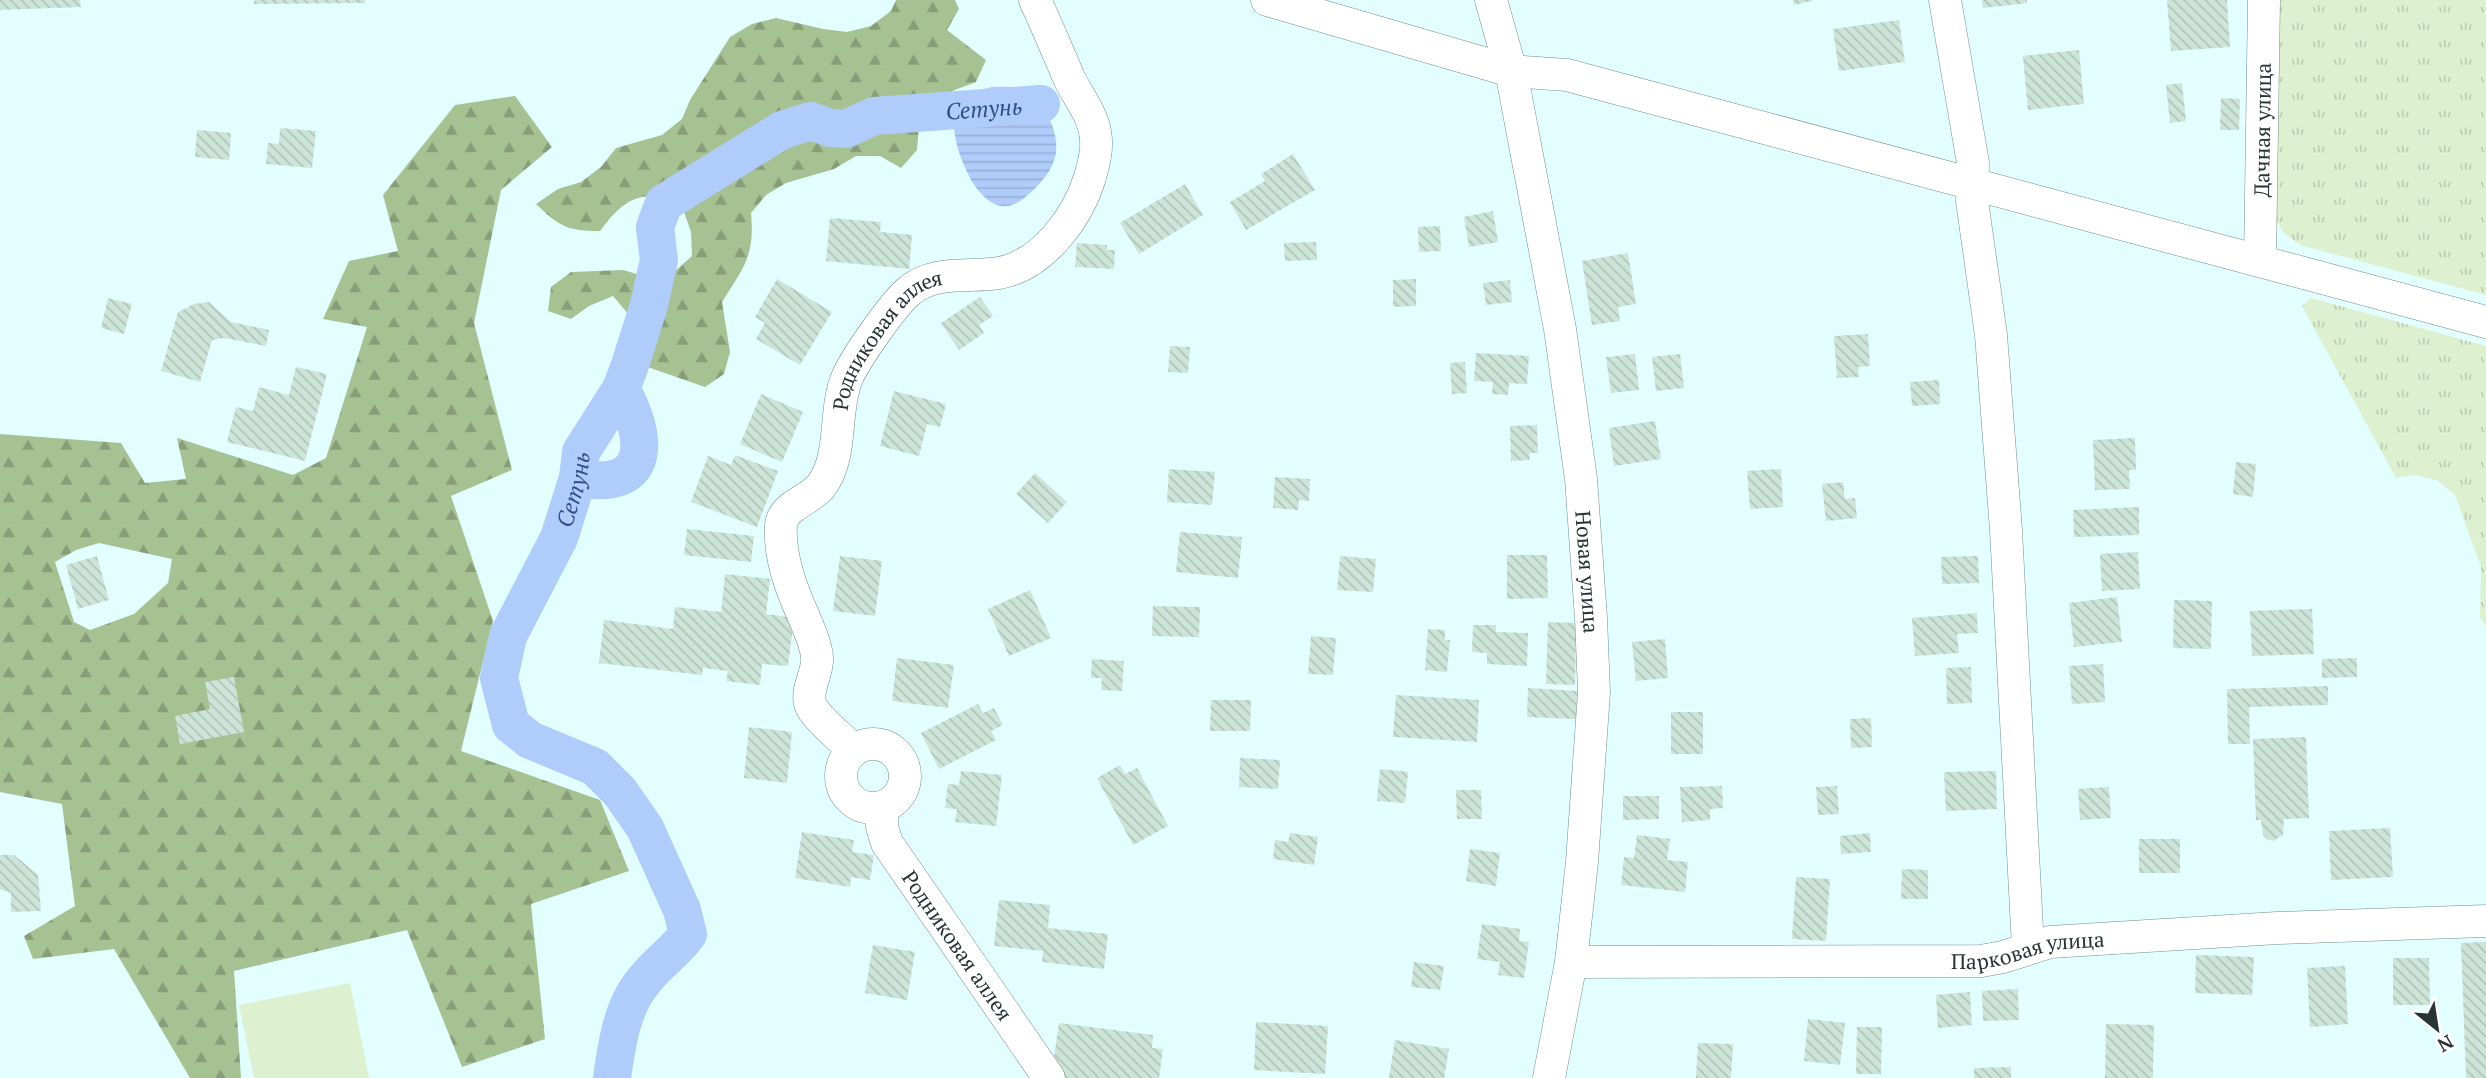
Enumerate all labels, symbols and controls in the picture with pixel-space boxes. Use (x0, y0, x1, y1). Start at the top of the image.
street label: Дачная улица (2247, 62, 2277, 197)
water label: Сетунь (944, 90, 1023, 126)
street label: Родниковая аллея (826, 263, 945, 412)
water label: Сетунь (548, 451, 596, 531)
street label: Новая улица (1569, 510, 1606, 634)
street label: Родниковая аллея (896, 865, 1019, 1026)
street label: Парковая улица (1951, 925, 2106, 976)
north arrow (2402, 994, 2472, 1064)
text: N (2433, 1030, 2458, 1059)

